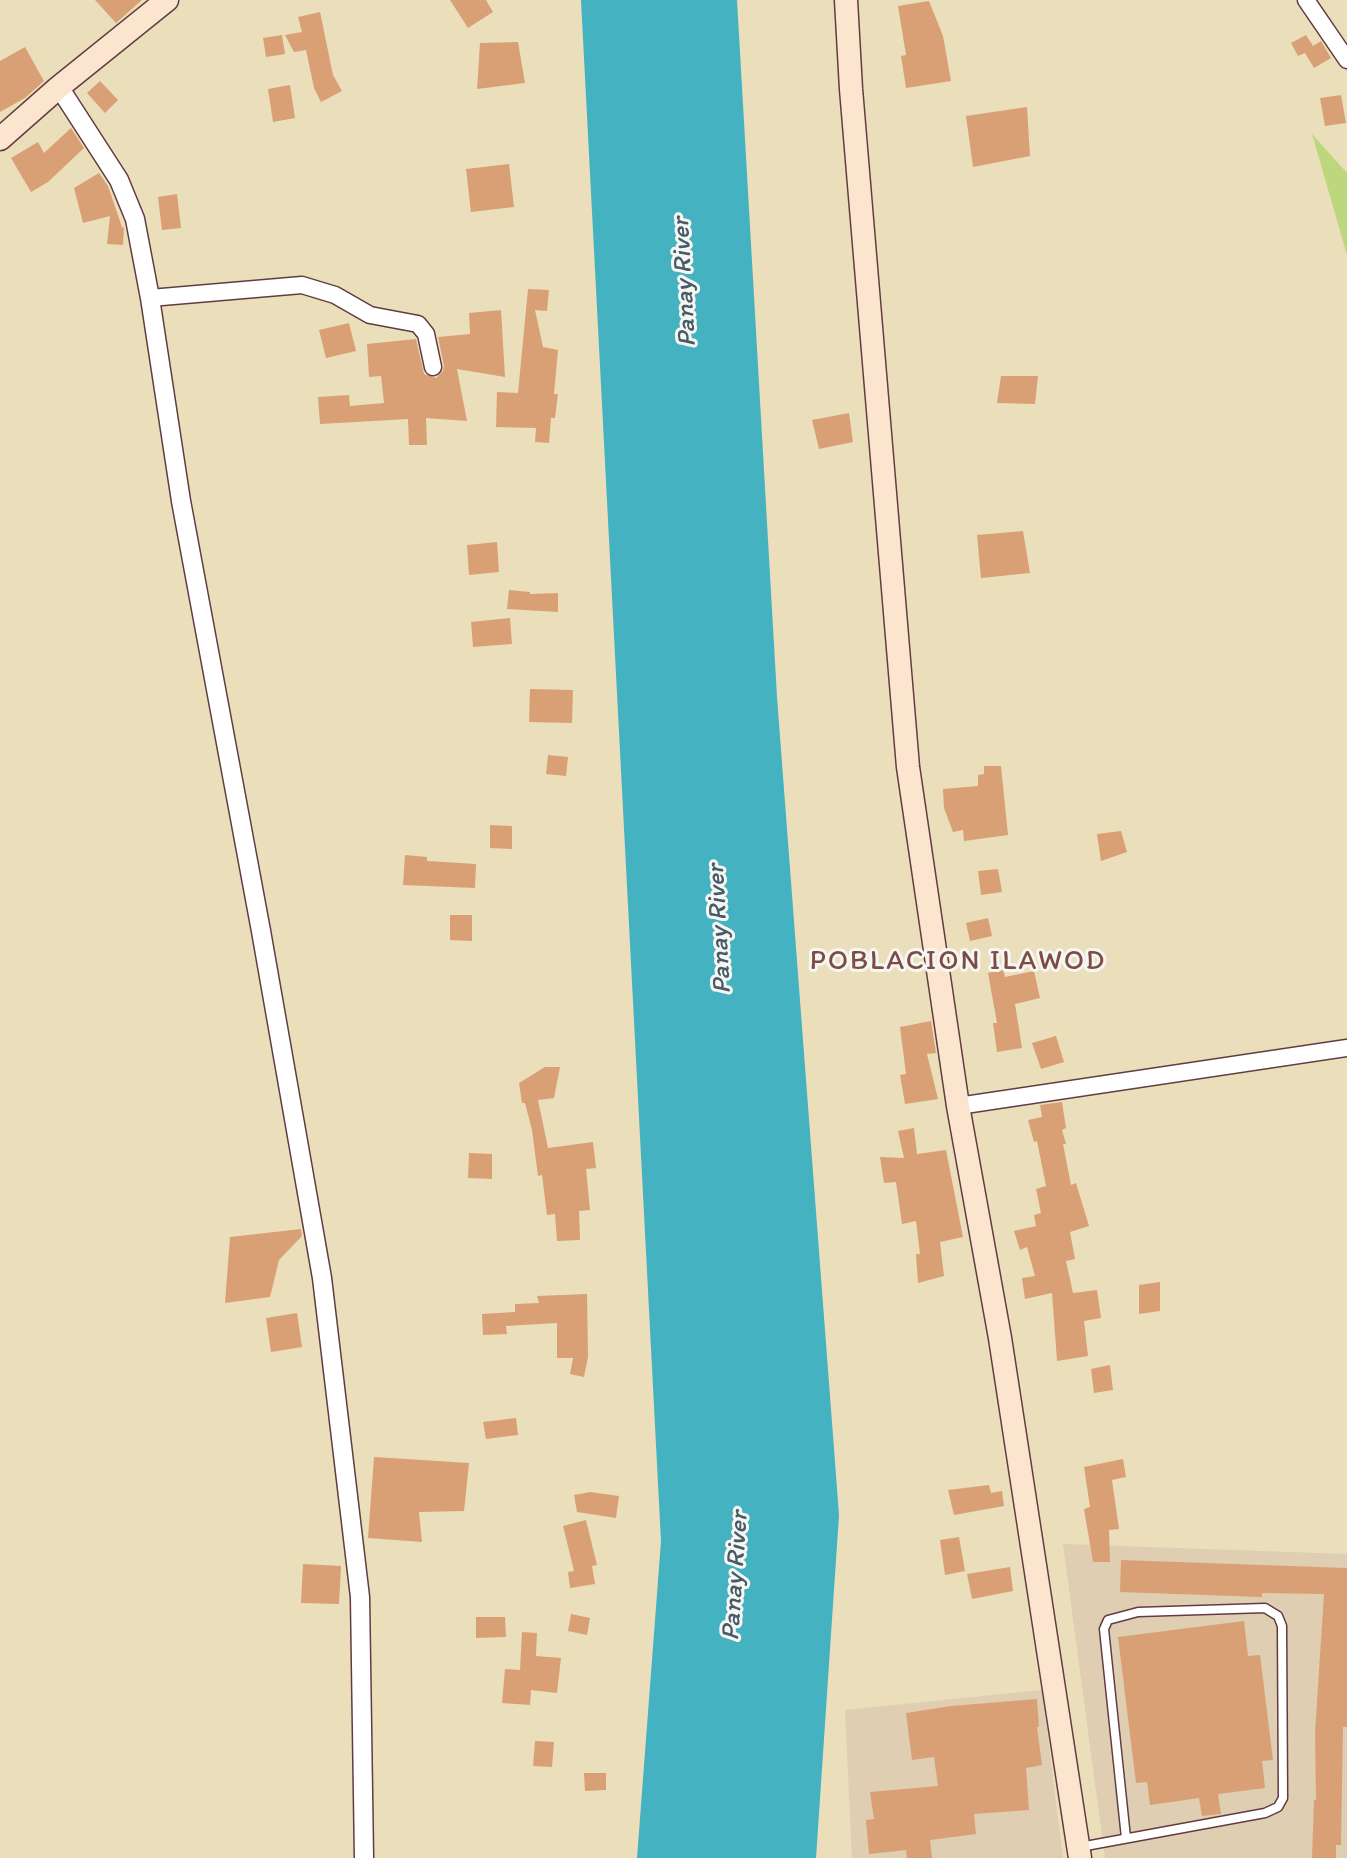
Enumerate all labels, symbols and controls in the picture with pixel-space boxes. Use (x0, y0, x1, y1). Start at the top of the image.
water label: Panay River (666, 216, 704, 348)
water label: Panay River (701, 863, 739, 995)
district label: POBLACION ILAWOD (809, 945, 1107, 979)
water label: Panay River (716, 1510, 756, 1642)

